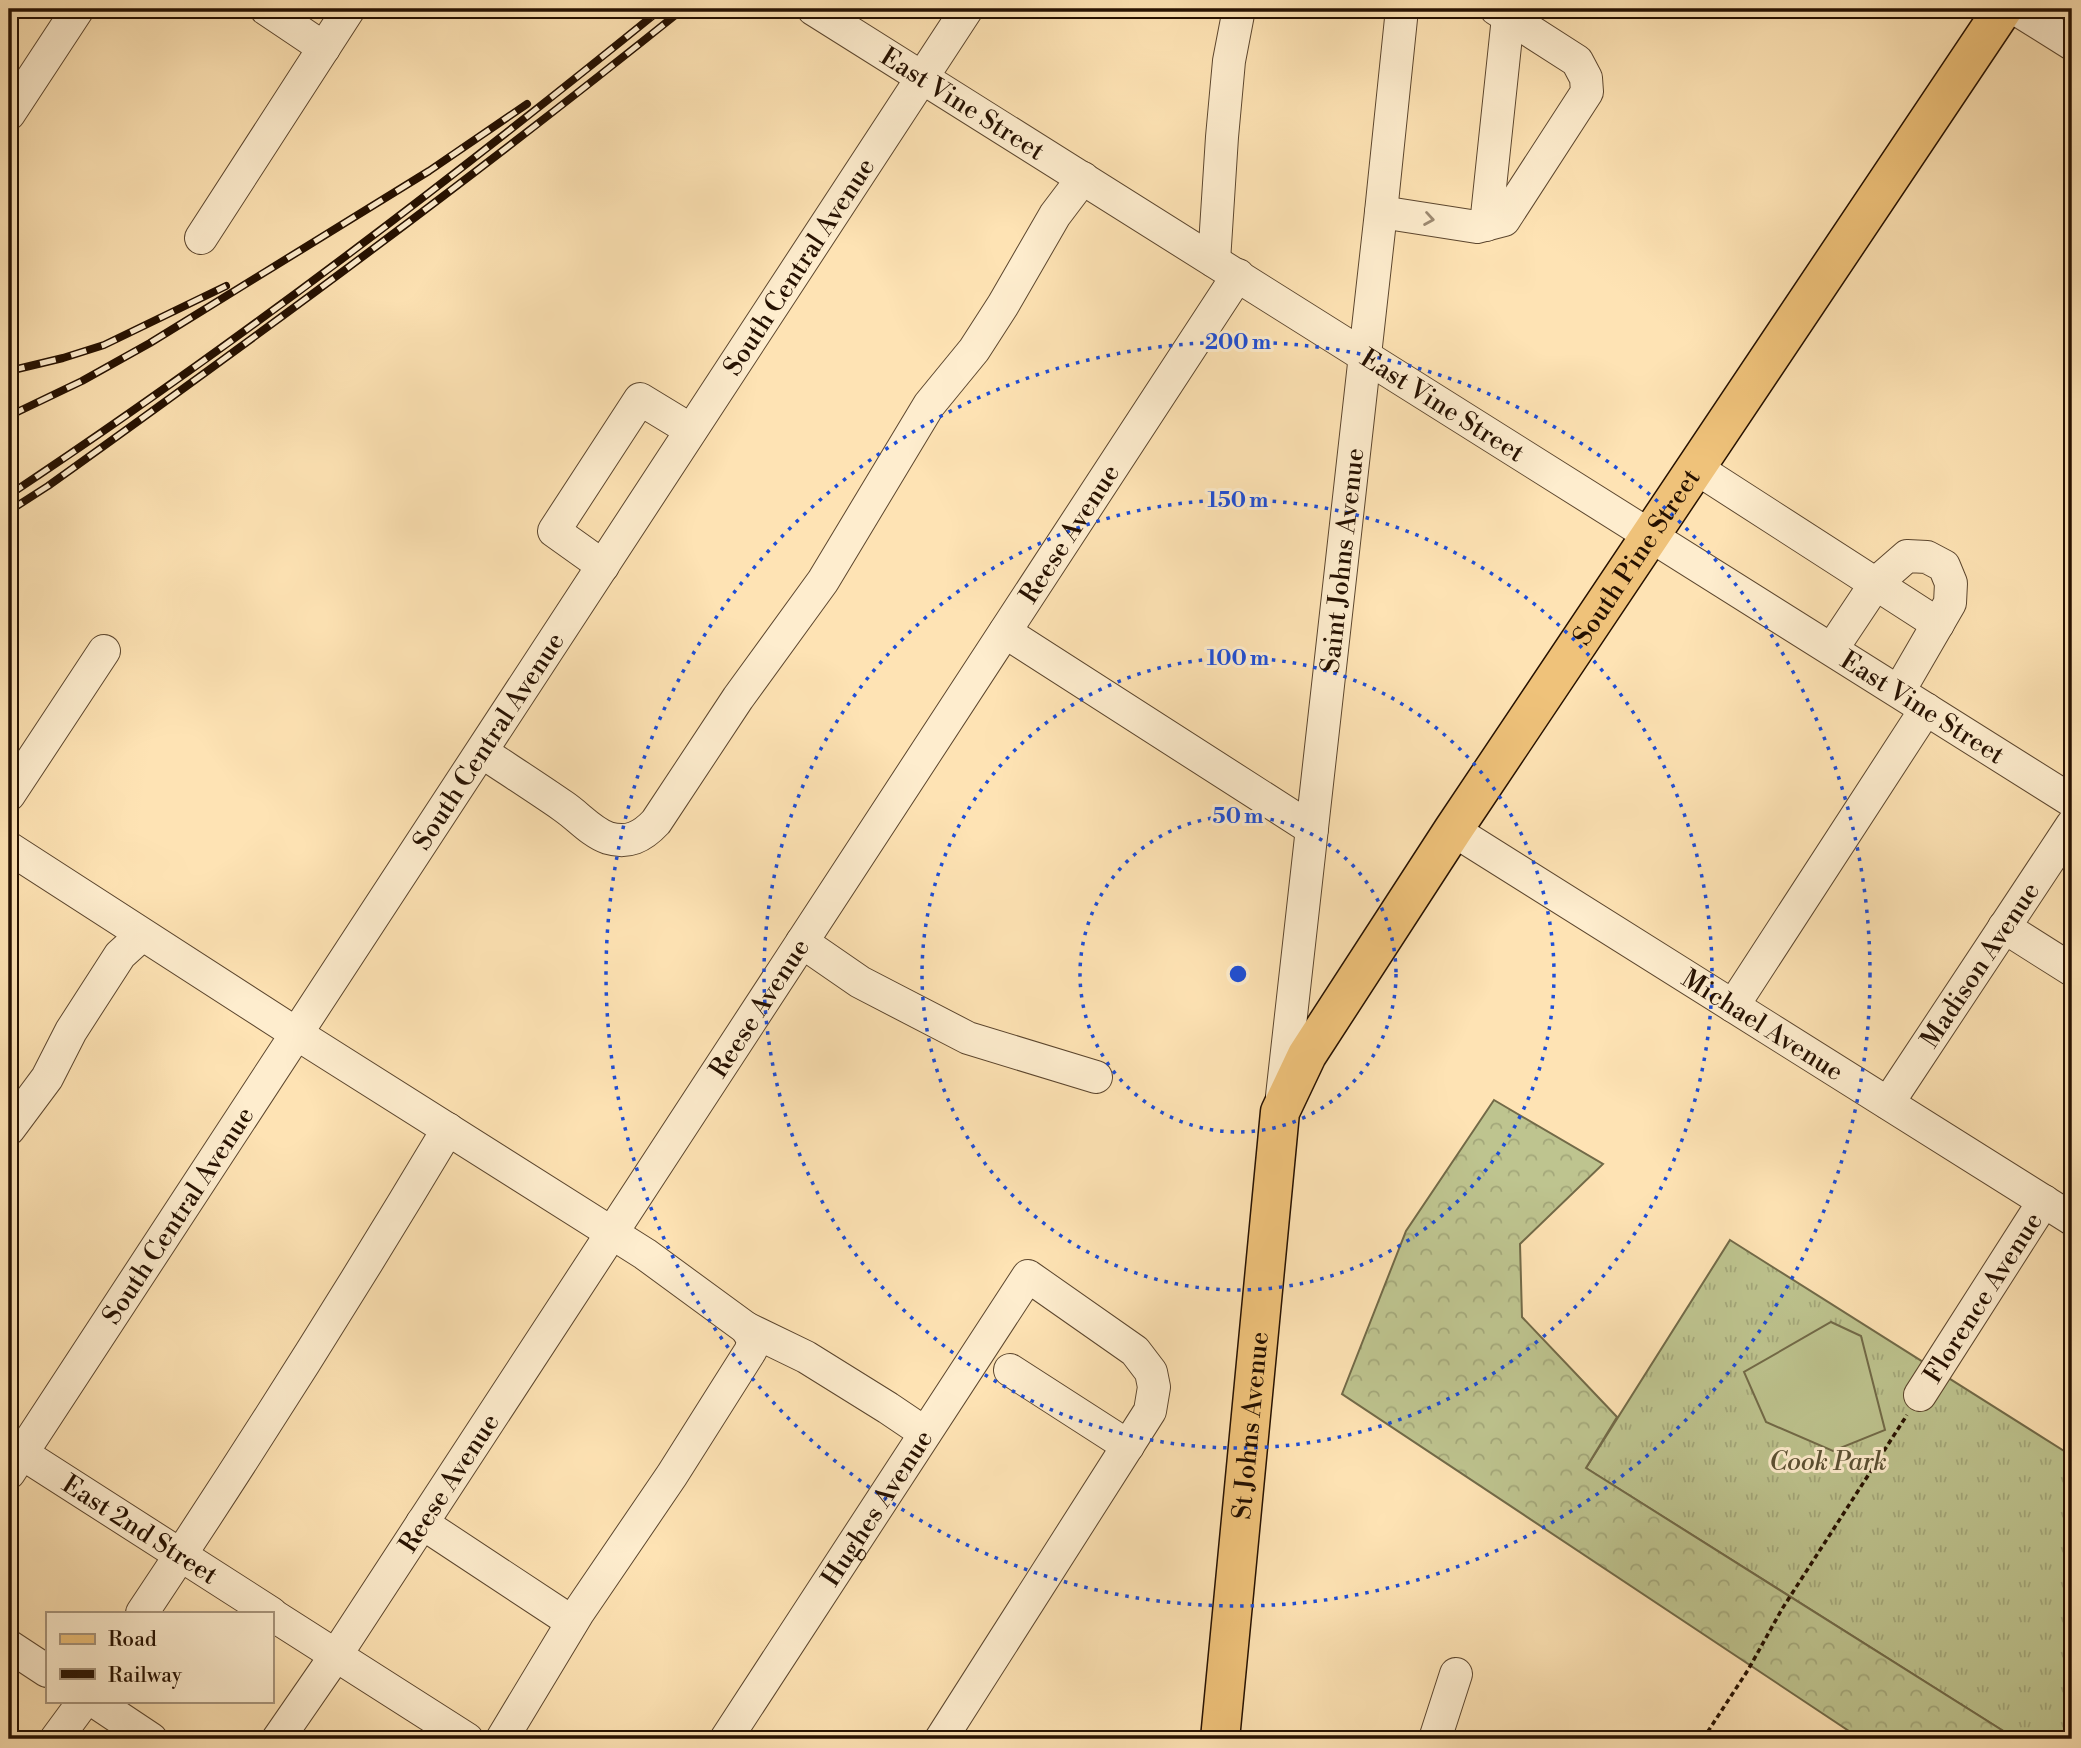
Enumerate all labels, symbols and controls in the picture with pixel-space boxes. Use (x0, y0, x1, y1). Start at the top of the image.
street label: East Vine Street (874, 41, 1050, 168)
street label: South Central Avenue (717, 152, 882, 382)
one-way arrow (1424, 211, 1435, 226)
text: 200 m (1205, 330, 1271, 356)
street label: East Vine Street (1354, 342, 1530, 470)
street label: Saint Johns Avenue (1315, 446, 1371, 675)
street label: Reese Avenue (1013, 458, 1127, 610)
street label: South Pine Street (1566, 463, 1707, 652)
text: 150 m (1208, 488, 1268, 514)
street label: South Central Avenue (406, 627, 572, 856)
street label: East Vine Street (1834, 644, 2010, 771)
text: 100 m (1207, 646, 1269, 672)
text: 50 m (1213, 804, 1263, 830)
street label: Madison Avenue (1914, 876, 2047, 1054)
street label: Reese Avenue (703, 933, 817, 1084)
centre of rings (1226, 962, 1250, 986)
street label: Michael Avenue (1675, 963, 1849, 1088)
street label: South Central Avenue (96, 1101, 261, 1331)
street label: Florence Avenue (1917, 1206, 2050, 1389)
street label: St Johns Avenue (1226, 1330, 1276, 1521)
street label: Reese Avenue (392, 1408, 507, 1559)
street label: Hughes Avenue (815, 1424, 940, 1593)
park label: Cook Park (1769, 1446, 1887, 1478)
street label: East 2nd Street (56, 1468, 224, 1592)
legend (46, 1612, 273, 1702)
text: Road (108, 1627, 157, 1653)
text: Railway (108, 1663, 183, 1689)

